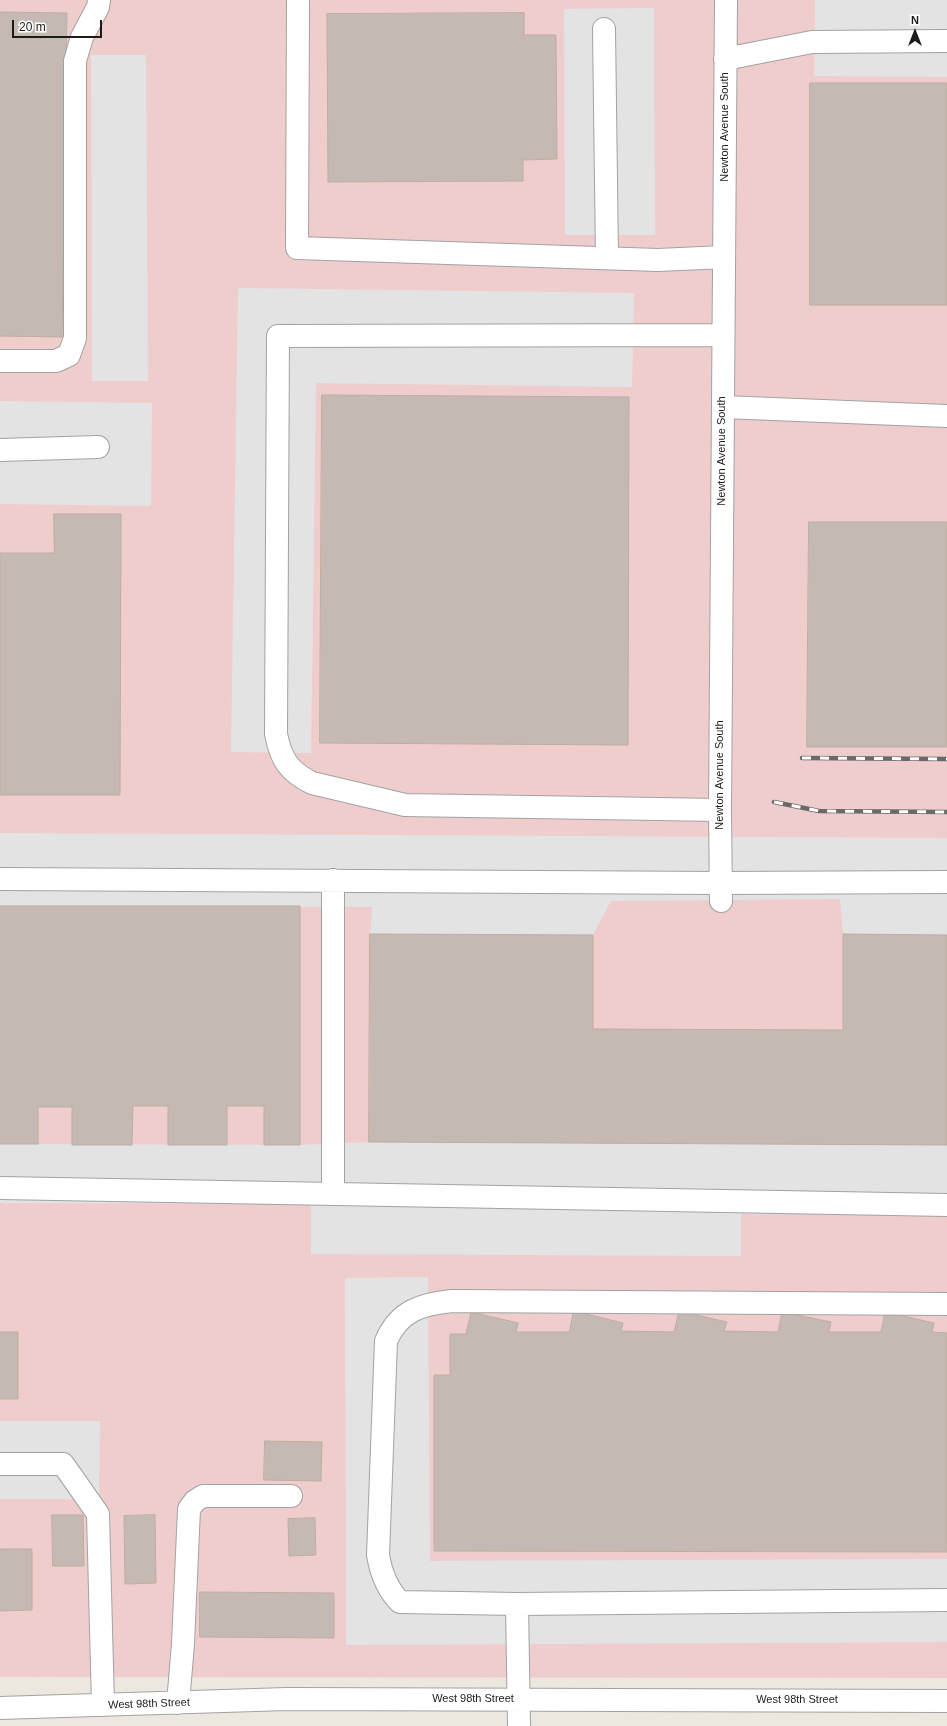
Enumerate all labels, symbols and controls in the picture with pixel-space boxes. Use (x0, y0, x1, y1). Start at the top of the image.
scale bar (14, 12, 104, 38)
north arrow (895, 12, 935, 52)
text: N (911, 14, 919, 26)
text: 20 m (19, 20, 46, 34)
street label: Newton Avenue South (718, 72, 732, 182)
street label: Newton Avenue South (715, 396, 729, 506)
street label: Newton Avenue South (713, 720, 727, 830)
street label: West 98th Street (432, 1692, 514, 1706)
street label: West 98th Street (756, 1693, 838, 1707)
street label: West 98th Street (108, 1696, 190, 1712)

